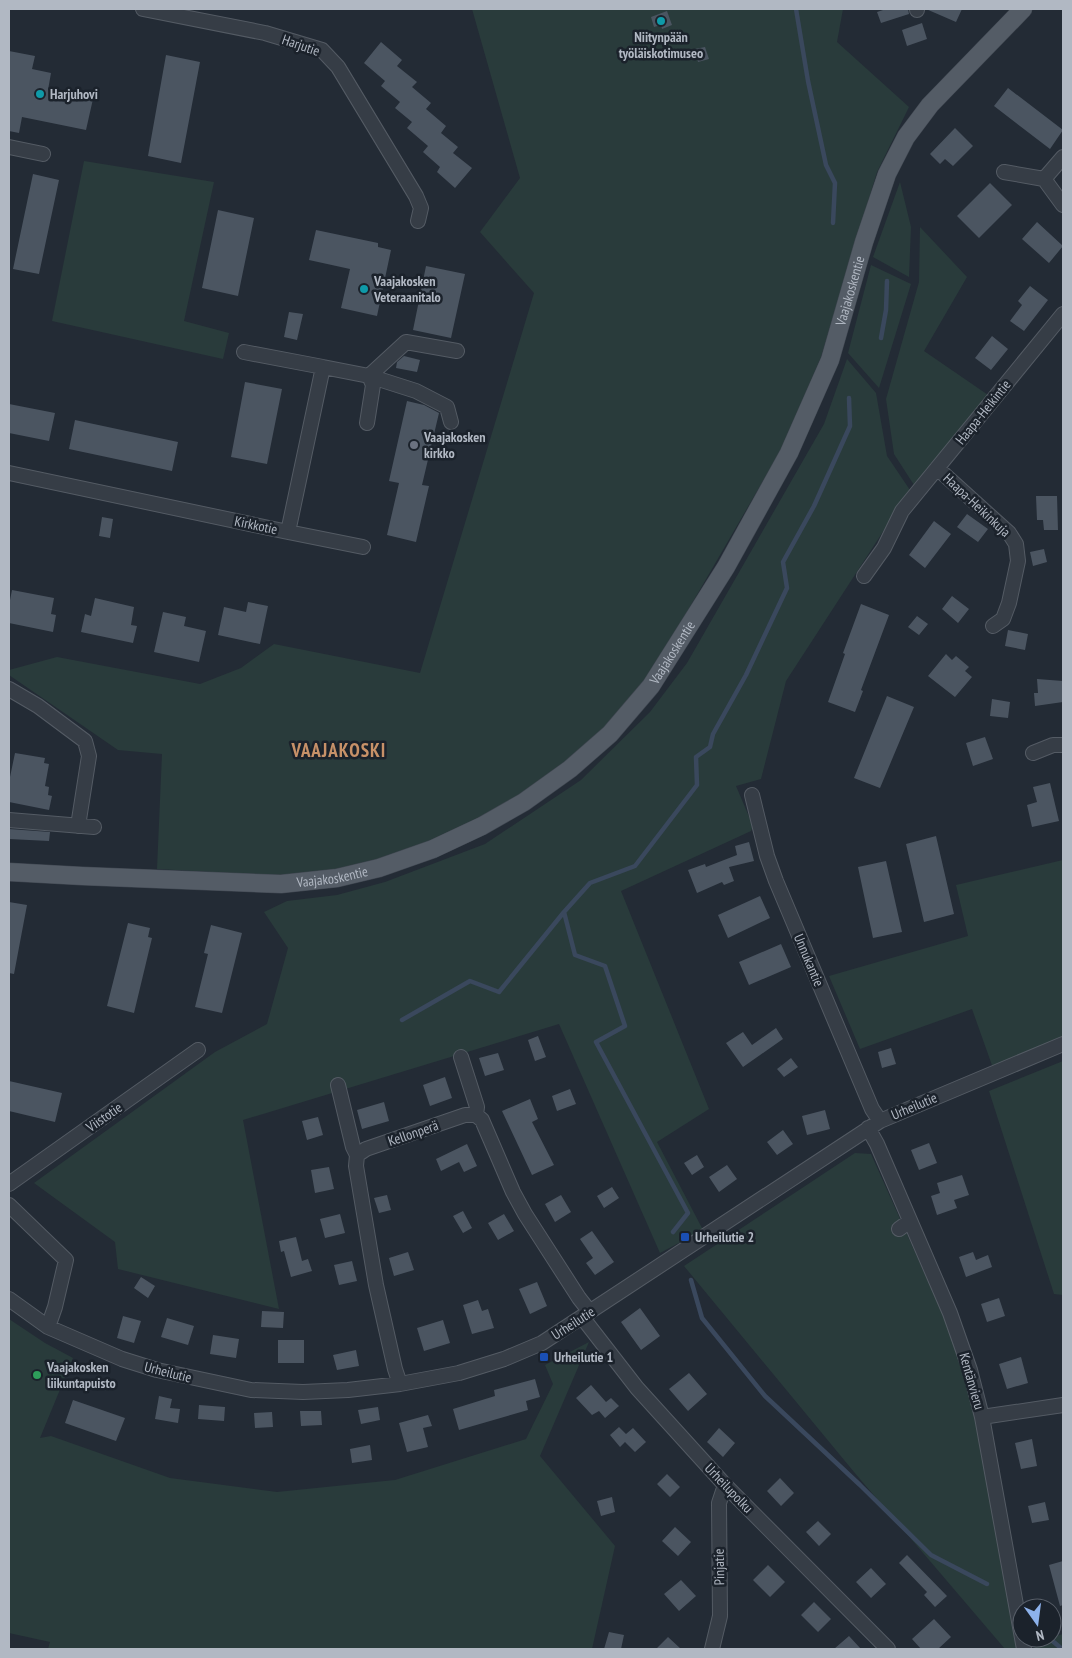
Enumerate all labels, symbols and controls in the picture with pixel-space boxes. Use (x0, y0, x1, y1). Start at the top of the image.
marker: Niitynpään työläiskotimuseo (655, 15, 667, 27)
place label: Niitynpään työläiskotimuseo (619, 28, 703, 62)
street label: Harjutie (280, 30, 322, 60)
place label: Harjuhovi (50, 85, 98, 103)
marker: Harjuhovi (34, 88, 46, 100)
street label: Vaajakoskentie (831, 254, 869, 329)
place label: Vaajakosken Veteraanitalo (373, 272, 441, 306)
marker: Vaajakosken Veteraanitalo (358, 283, 370, 295)
street label: Haapa-Heikintie (951, 376, 1015, 448)
place label: Vaajakosken kirkko (423, 428, 486, 462)
marker: Vaajakosken kirkko (408, 439, 420, 451)
street label: Haapa-Heikinkuja (940, 469, 1014, 541)
street label: Kirkkotie (233, 512, 279, 538)
street label: Vaajakoskentie (645, 617, 699, 689)
district label: VAAJAKOSKI (291, 738, 386, 762)
street label: Vaajakoskentie (295, 862, 370, 891)
street label: Unnukantie (790, 931, 828, 989)
street label: Urheilutie (888, 1088, 940, 1124)
street label: Viistotie (82, 1098, 126, 1136)
street label: Kellonperä (385, 1116, 441, 1150)
place label: Urheilutie 2 (695, 1228, 754, 1246)
marker: Urheilutie 2 (679, 1231, 691, 1243)
street label: Urheilutie (548, 1302, 598, 1344)
place label: Urheilutie 1 (554, 1348, 613, 1366)
marker: Urheilutie 1 (538, 1351, 550, 1363)
street label: Kentänvieru (955, 1351, 989, 1411)
street label: Urheilutie (142, 1357, 194, 1387)
place label: Vaajakosken liikuntapuisto (46, 1358, 116, 1392)
marker: Vaajakosken liikuntapuisto (31, 1369, 43, 1381)
street label: Urheilupolku (701, 1459, 757, 1517)
street label: Pinjatie (710, 1548, 728, 1586)
north arrow (1012, 1598, 1062, 1648)
text: N (1034, 1626, 1046, 1645)

